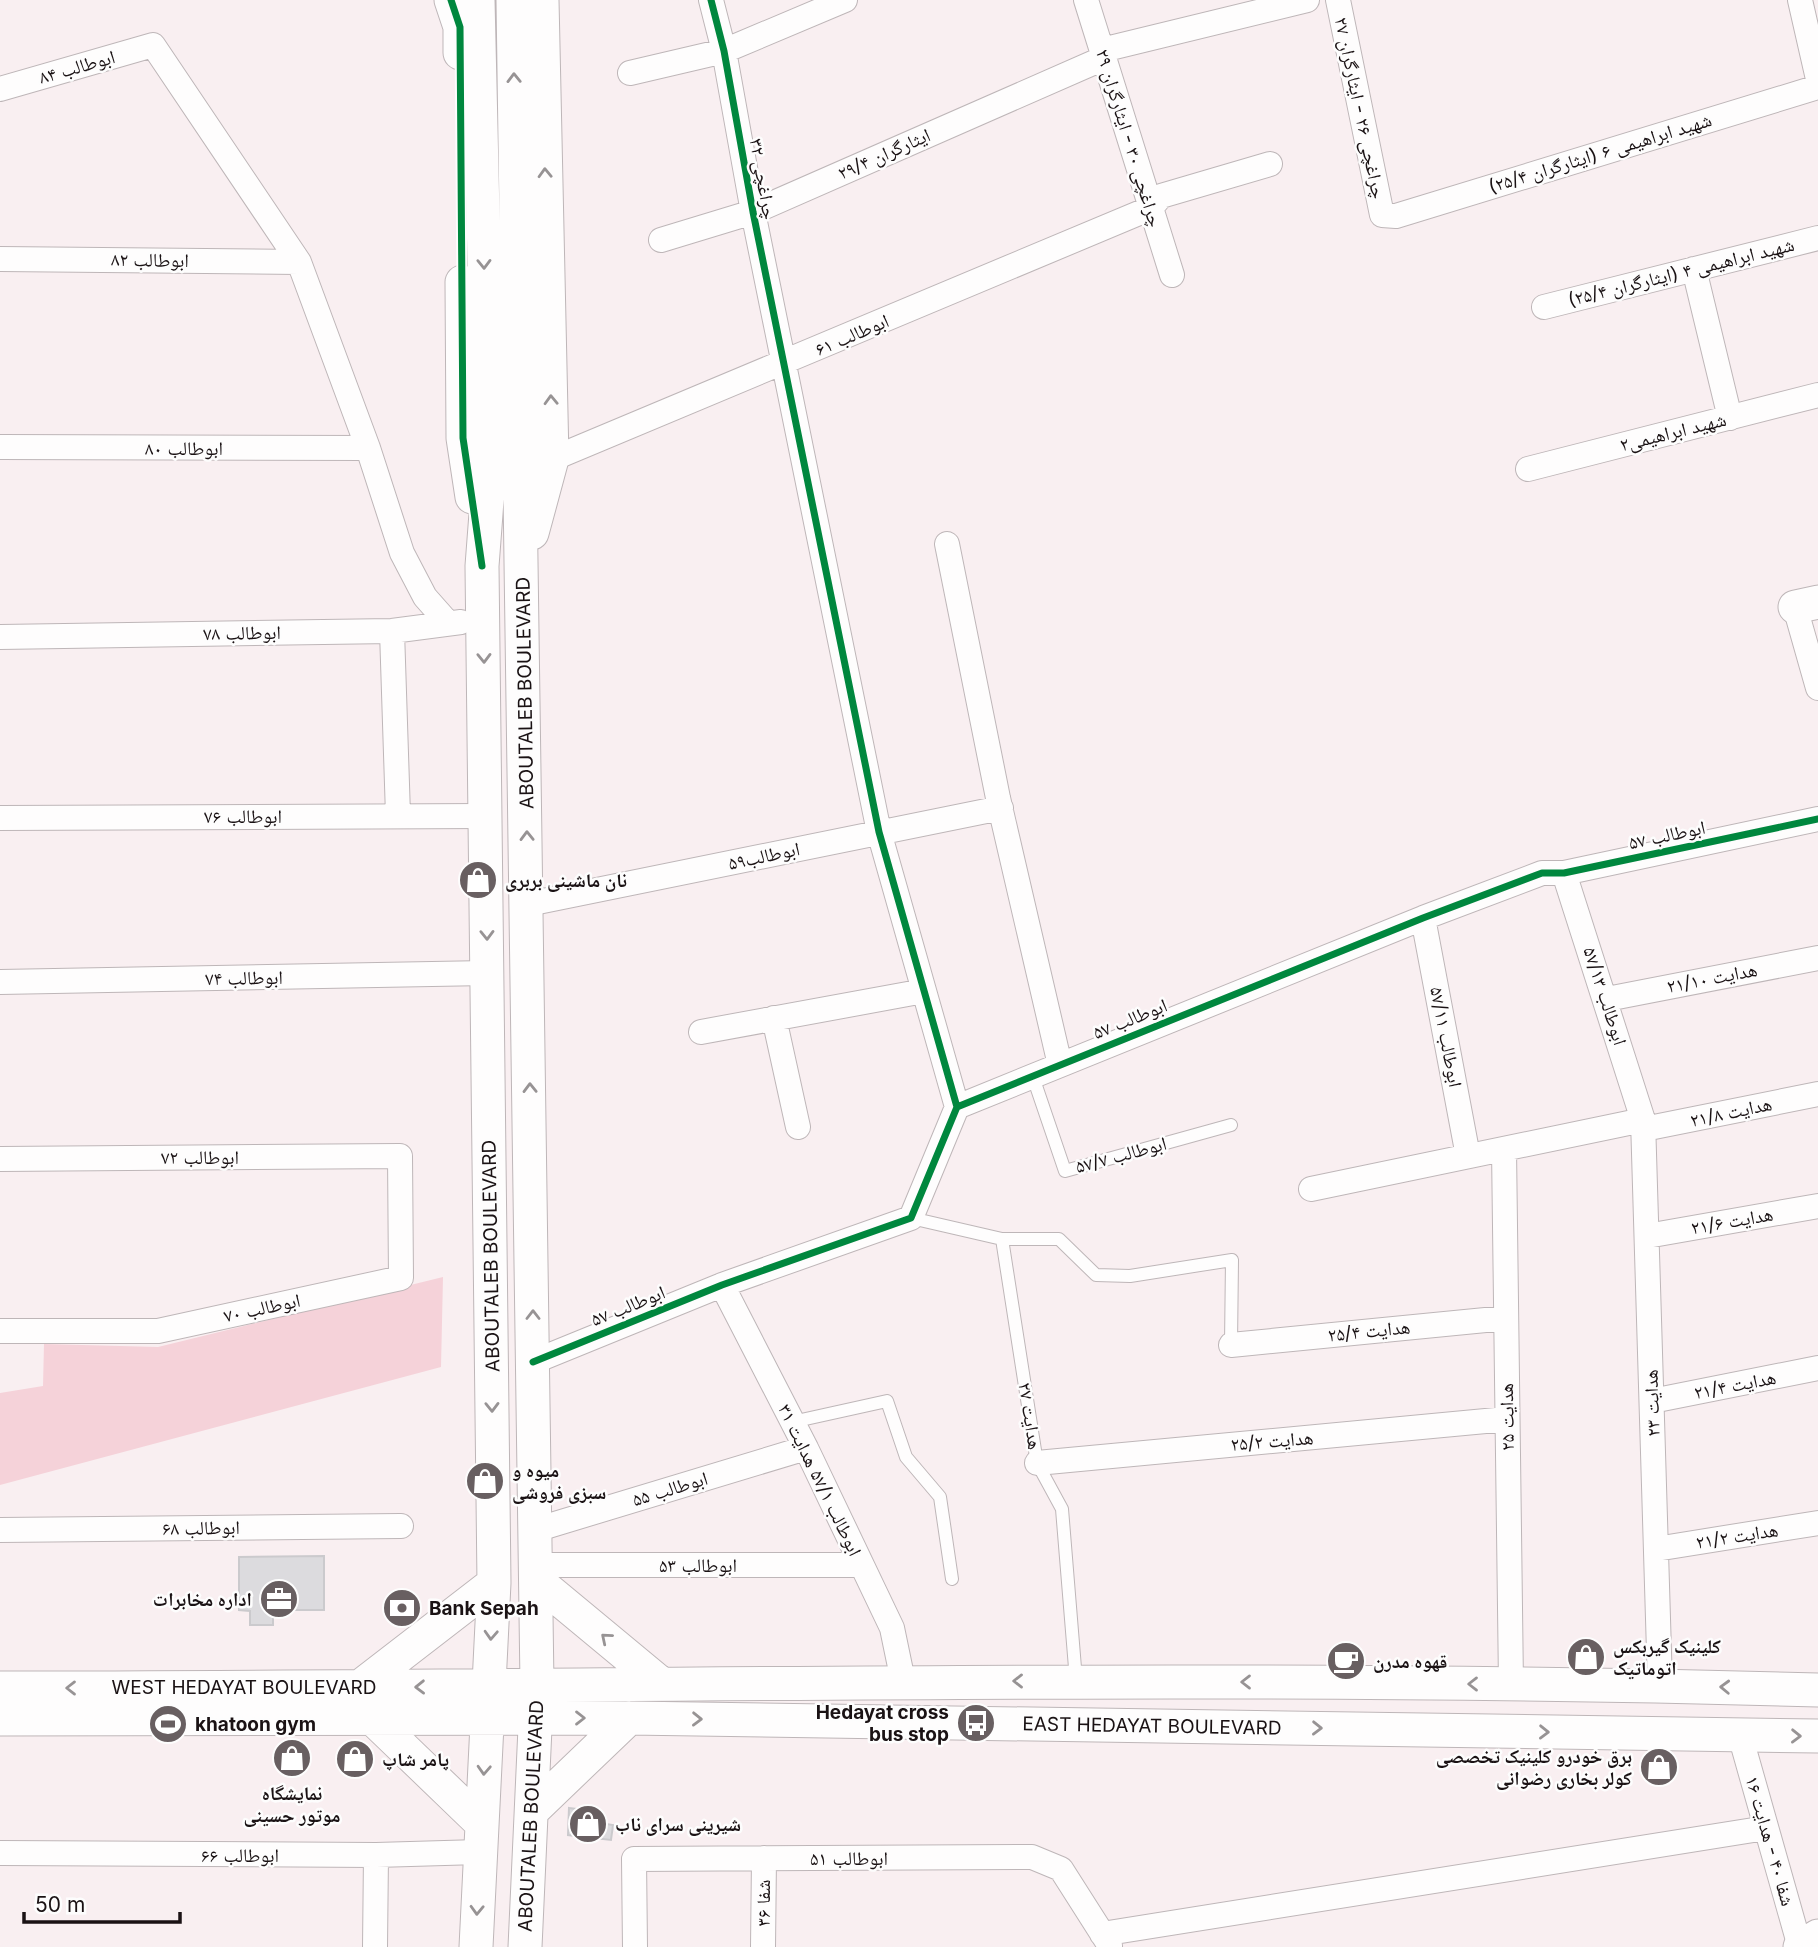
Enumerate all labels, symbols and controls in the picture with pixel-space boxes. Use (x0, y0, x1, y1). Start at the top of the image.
street label: چراغچی ۲۶ - ایثارگران ۲۷ (1330, 15, 1390, 201)
street label: ابوطالب ۸۴ (36, 45, 118, 89)
street label: چراغچی ۳۰ - ایثارگران ۲۹ (1091, 46, 1167, 230)
one-way arrow (506, 72, 522, 83)
street label: شهید ابراهیمی ۶ (ایثارگران ۲۵/۴) (1486, 108, 1714, 198)
street label: ایثارگران ۲۹/۴ (834, 123, 934, 185)
street label: چراغچی ۳۲ (745, 137, 781, 221)
one-way arrow (537, 167, 552, 178)
street label: شهید ابراهیمی ۴ (ایثارگران ۲۵/۴) (1565, 233, 1797, 311)
street label: ابوطالب ۸۲ (111, 248, 189, 272)
one-way arrow (477, 259, 492, 270)
street label: ابوطالب ۶۱ (812, 309, 892, 361)
one-way arrow (543, 394, 559, 405)
street label: شهید ابراهیمی۲ (1617, 408, 1729, 456)
street label: ابوطالب ۸۰ (145, 437, 223, 460)
street label: ABOUTALEB BOULEVARD (511, 577, 539, 809)
street label: ابوطالب ۷۸ (203, 621, 281, 645)
one-way arrow (476, 653, 491, 664)
street label: ابوطالب ۷۶ (204, 805, 282, 828)
street label: ابوطالب ۵۷ (1626, 816, 1708, 854)
one-way arrow (519, 830, 535, 841)
street label: ابوطالب۵۹ (726, 837, 802, 875)
shop icon: نان ماشینی بربری (457, 859, 499, 901)
place label: نان ماشینی بربری (505, 869, 627, 892)
one-way arrow (479, 930, 495, 940)
street label: ابوطالب ۵۷/۱۳ (1578, 944, 1632, 1048)
street label: هدایت ۲۱/۱۰ (1665, 958, 1759, 998)
street label: ابوطالب ۷۴ (205, 966, 283, 990)
street label: ابوطالب ۵۷/۱۱ (1425, 985, 1467, 1089)
street label: ابوطالب ۵۷ (1090, 994, 1170, 1044)
one-way arrow (522, 1082, 538, 1093)
street label: هدایت ۲۱/۸ (1688, 1092, 1774, 1132)
street label: ابوطالب ۵۷/۷ (1073, 1132, 1169, 1178)
street label: ABOUTALEB BOULEVARD (477, 1140, 505, 1372)
street label: ابوطالب ۷۲ (161, 1146, 239, 1169)
street label: هدایت ۲۱/۶ (1689, 1202, 1775, 1240)
street label: ابوطالب ۵۷ (588, 1281, 668, 1331)
street label: ابوطالب ۷۰ (221, 1289, 303, 1327)
one-way arrow (525, 1310, 541, 1320)
street label: هدایت ۲۵/۴ (1327, 1315, 1411, 1347)
street label: هدایت ۲۱/۴ (1692, 1366, 1778, 1404)
street label: هدایت ۲۳ (1639, 1369, 1665, 1437)
street label: هدایت ۲۷ (1013, 1381, 1047, 1451)
street label: هدایت ۲۵ (1495, 1383, 1519, 1451)
street label: ابوطالب ۵۷/۱ هدایت ۳۱ (773, 1400, 867, 1560)
one-way arrow (485, 1402, 500, 1413)
street label: هدایت ۲۵/۲ (1230, 1426, 1314, 1456)
place label: میوه و سبزی فروشی (512, 1459, 606, 1504)
shop icon: میوه و سبزی فروشی (464, 1460, 506, 1502)
street label: ابوطالب ۵۵ (629, 1467, 711, 1511)
street label: ابوطالب ۶۸ (162, 1516, 240, 1540)
street label: هدایت ۲۱/۲ (1694, 1518, 1780, 1554)
street label: ابوطالب ۵۳ (659, 1554, 737, 1577)
office icon: اداره مخابرات (258, 1578, 300, 1620)
bank icon: Bank Sepah (381, 1587, 423, 1629)
place label: اداره مخابرات (153, 1588, 252, 1611)
place label: Bank Sepah (429, 1597, 539, 1620)
one-way arrow (484, 1629, 499, 1640)
one-way arrow (601, 1634, 614, 1646)
place label: کلینیک گیربکس اتوماتیک (1613, 1635, 1722, 1680)
shop icon: کلینیک گیربکس اتوماتیک (1565, 1636, 1607, 1678)
cafe icon: قهوه مدرن (1325, 1640, 1367, 1682)
place label: قهوه مدرن (1373, 1650, 1447, 1673)
one-way arrow (1013, 1673, 1023, 1689)
one-way arrow (1240, 1674, 1251, 1690)
street label: WEST HEDAYAT BOULEVARD (112, 1676, 376, 1699)
one-way arrow (1468, 1676, 1478, 1692)
one-way arrow (415, 1679, 426, 1694)
one-way arrow (65, 1680, 75, 1696)
one-way arrow (1720, 1680, 1731, 1695)
street label: ABOUTALEB BOULEVARD (513, 1700, 549, 1932)
place label: Hedayat cross bus stop (816, 1701, 949, 1746)
bus stop icon: Hedayat cross bus stop (955, 1702, 997, 1744)
sports icon: khatoon gym (147, 1703, 189, 1745)
one-way arrow (575, 1710, 585, 1726)
one-way arrow (693, 1711, 703, 1727)
street label: EAST HEDAYAT BOULEVARD (1022, 1712, 1282, 1740)
place label: khatoon gym (195, 1713, 316, 1736)
one-way arrow (1311, 1721, 1322, 1736)
one-way arrow (1539, 1724, 1550, 1740)
one-way arrow (1791, 1728, 1802, 1743)
shop icon: نمایشگاه موتور حسینی (271, 1737, 313, 1779)
shop icon: پامر شاپ (334, 1738, 376, 1780)
place label: برق خودرو کلینیک تخصصی کولر بخاری رضوانی (1436, 1745, 1633, 1790)
shop icon: برق خودرو کلینیک تخصصی کولر بخاری رضوانی (1638, 1746, 1680, 1788)
place label: پامر شاپ (382, 1748, 449, 1771)
one-way arrow (477, 1765, 492, 1776)
street label: شفا ۴۰ - هدایت ۱۶ (1740, 1773, 1800, 1909)
place label: نمایشگاه موتور حسینی (244, 1782, 340, 1827)
shop icon: شیرینی سرای ناب (567, 1803, 609, 1845)
place label: شیرینی سرای ناب (615, 1813, 741, 1836)
street label: ابوطالب ۶۶ (201, 1844, 279, 1867)
street label: ابوطالب ۵۱ (810, 1847, 888, 1870)
street label: شفا ۳۶ (752, 1879, 775, 1927)
scale bar (24, 1881, 180, 1925)
text: 50 m (35, 1892, 85, 1917)
one-way arrow (470, 1904, 485, 1915)

